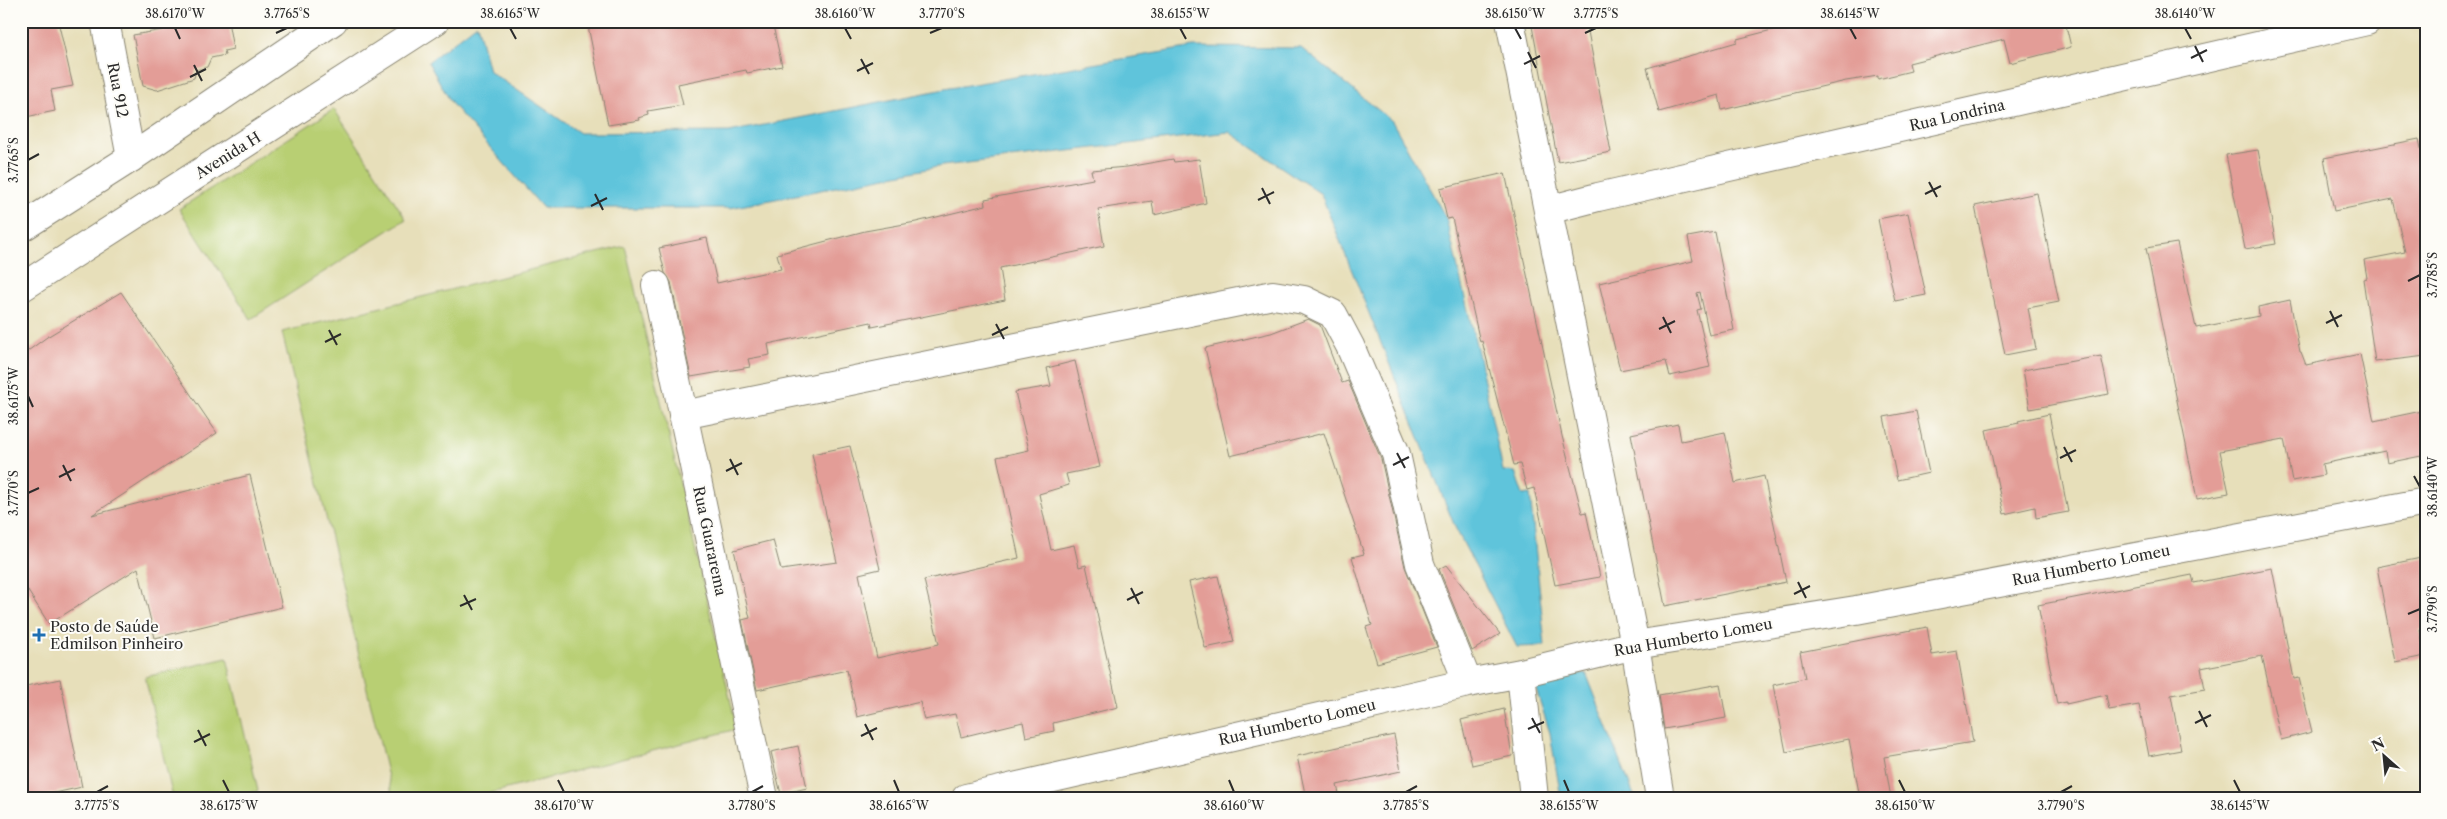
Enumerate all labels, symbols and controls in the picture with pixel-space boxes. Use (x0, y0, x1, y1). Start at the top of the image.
text: 38.6170°W (145, 6, 206, 21)
text: 3.7765°S (264, 6, 310, 21)
text: 38.6165°W (480, 6, 541, 21)
text: 38.6160°W (815, 6, 876, 21)
text: 3.7770°S (919, 6, 965, 21)
text: 38.6155°W (1150, 6, 1210, 21)
text: 38.6150°W (1485, 6, 1546, 21)
text: 3.7775°S (1573, 6, 1619, 21)
text: 38.6145°W (1820, 6, 1881, 21)
text: 38.6140°W (2155, 6, 2216, 21)
street label: Rua 912 (103, 61, 133, 119)
street label: Rua Londrina (1907, 95, 2007, 135)
street label: Avenida H (191, 127, 265, 183)
text: 3.7765°S (6, 137, 21, 183)
text: 3.7785°S (2425, 252, 2440, 298)
text: 38.6175°W (6, 366, 21, 425)
text: 38.6140°W (2425, 456, 2440, 517)
text: 3.7770°S (6, 470, 21, 516)
street label: Rua Guararema (689, 484, 731, 598)
street label: Rua Humberto Lomeu (2010, 540, 2172, 590)
text: 3.7790°S (2425, 585, 2440, 633)
street label: Rua Humberto Lomeu (1612, 614, 1774, 660)
place label: Posto de Saúde Edmilson Pinheiro (50, 617, 183, 653)
marker: Posto de Saúde Edmilson Pinheiro (32, 628, 46, 642)
street label: Rua Humberto Lomeu (1217, 695, 1377, 749)
north arrow (2360, 732, 2410, 782)
text: N (2369, 734, 2388, 755)
text: 3.7775°S (74, 798, 120, 813)
text: 38.6175°W (200, 798, 259, 813)
text: 38.6170°W (534, 798, 595, 813)
text: 3.7780°S (728, 798, 776, 813)
text: 38.6165°W (869, 798, 930, 813)
text: 38.6160°W (1204, 798, 1265, 813)
text: 3.7785°S (1383, 798, 1429, 813)
text: 38.6155°W (1539, 798, 1599, 813)
text: 38.6150°W (1875, 798, 1936, 813)
text: 3.7790°S (2037, 798, 2085, 813)
text: 38.6145°W (2210, 798, 2271, 813)

